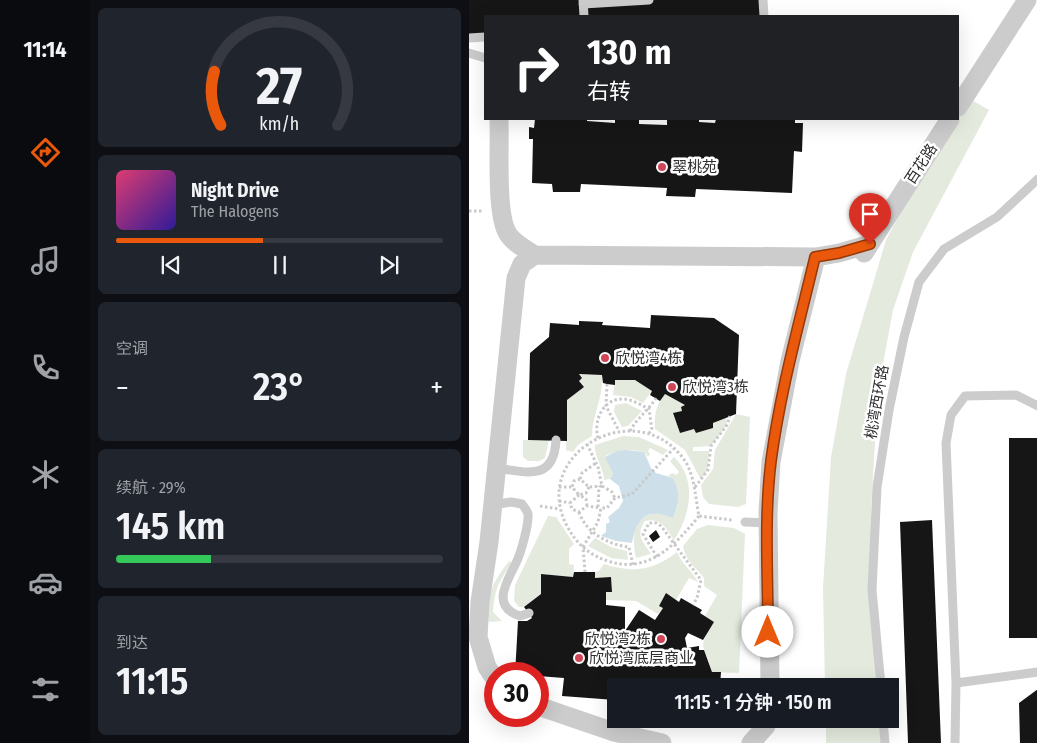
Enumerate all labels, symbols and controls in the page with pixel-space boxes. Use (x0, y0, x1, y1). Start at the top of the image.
text: 130 m (587, 31, 671, 73)
icon: right (504, 35, 569, 100)
text: 11:14 (23, 36, 67, 63)
text: 27 (256, 55, 302, 118)
text: 右转 (587, 78, 631, 105)
text: km/h (260, 113, 299, 135)
icon: directions (28, 135, 63, 170)
street label: 百花路 (901, 140, 941, 188)
place label: 翠桃苑 (672, 158, 717, 176)
marker: 翠桃苑 (656, 161, 668, 173)
text: Night Drive (191, 179, 279, 202)
pin (849, 193, 891, 244)
icon: arrive (856, 200, 884, 228)
text: The Halogens (191, 202, 279, 221)
icon: music (28, 243, 63, 278)
icon: previous (157, 251, 185, 279)
icon: pause (266, 251, 294, 279)
icon: next (375, 251, 403, 279)
text: 空调 (116, 339, 148, 358)
place label: 欣悦湾4栋 (615, 349, 682, 367)
icon: phone (28, 350, 63, 385)
marker: 欣悦湾4栋 (599, 352, 611, 364)
street label: 桃湾西环路 (862, 363, 892, 441)
text: 23° (253, 364, 306, 410)
text: − (116, 371, 129, 404)
text: + (430, 371, 443, 404)
place label: 欣悦湾3栋 (682, 378, 749, 396)
marker: 欣悦湾3栋 (666, 381, 678, 393)
icon: climate (28, 457, 63, 492)
text: 续航 · 29% (116, 478, 186, 497)
text: 145 km (116, 503, 225, 549)
icon: car (28, 565, 63, 600)
position arrow (741, 605, 793, 657)
place label: 欣悦湾2栋 (584, 630, 651, 648)
text: 到达 (116, 633, 148, 652)
marker: 欣悦湾2栋 (655, 633, 667, 645)
place label: 欣悦湾底层商业 (589, 649, 694, 667)
marker: 欣悦湾底层商业 (573, 652, 585, 664)
text: 11:15 (116, 658, 188, 704)
speed limit sign: 30 (484, 662, 549, 727)
icon: filters (28, 672, 63, 707)
text: 11:15 · 1 分钟 · 150 m (674, 691, 832, 714)

